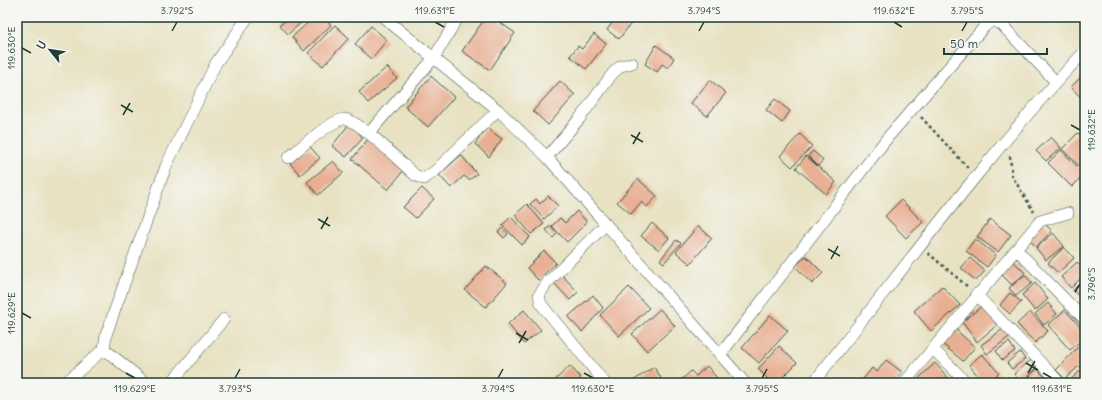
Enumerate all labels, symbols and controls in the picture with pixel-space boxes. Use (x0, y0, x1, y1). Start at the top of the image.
text: 3.792°S (161, 4, 194, 17)
text: 119.631°E (415, 4, 455, 17)
text: 3.794°S (687, 4, 721, 17)
text: 119.632°E (873, 4, 915, 17)
text: 3.795°S (950, 4, 984, 17)
text: 119.630°E (5, 26, 18, 69)
north arrow (30, 30, 70, 70)
scale bar (944, 30, 1047, 56)
text: 50 m (950, 36, 979, 51)
text: U (33, 38, 49, 52)
text: 119.632°E (1085, 109, 1098, 151)
text: 3.796°S (1085, 267, 1098, 301)
text: 119.629°E (5, 292, 18, 334)
text: 119.629°E (114, 382, 156, 395)
text: 3.793°S (219, 382, 252, 395)
text: 3.794°S (481, 382, 515, 395)
text: 119.630°E (572, 382, 615, 395)
text: 3.795°S (745, 382, 779, 395)
text: 119.631°E (1032, 382, 1072, 395)

